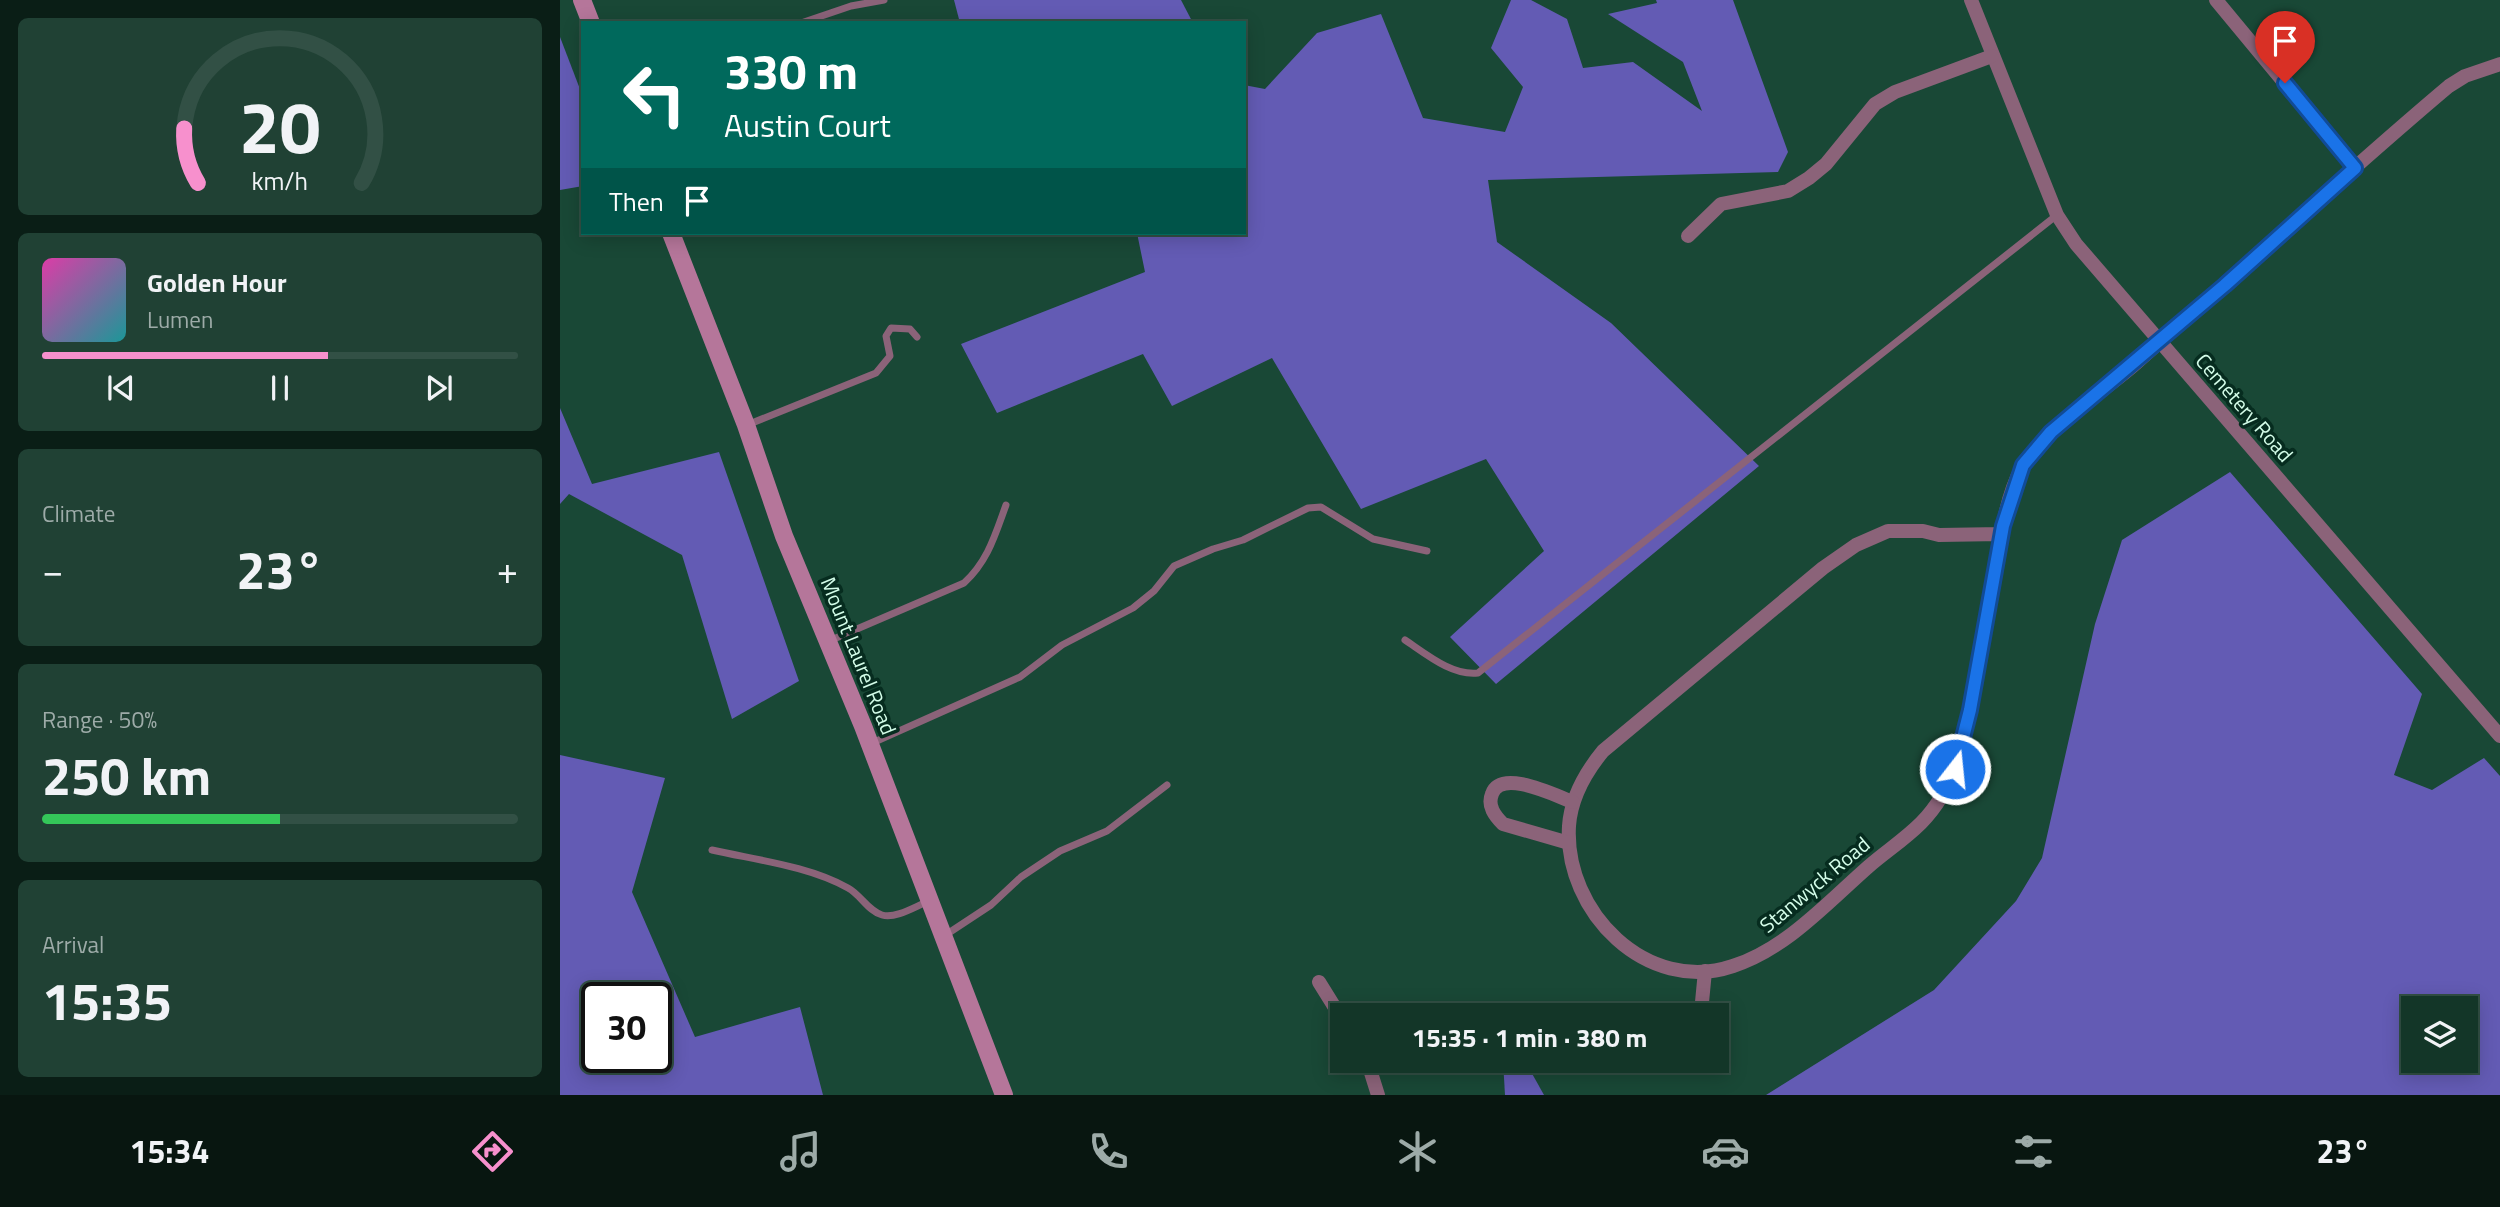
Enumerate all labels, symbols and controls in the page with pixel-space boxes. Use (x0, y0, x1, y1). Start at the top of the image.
pin (2255, 11, 2315, 83)
icon: arrive (2266, 22, 2304, 60)
text: 330 m (724, 33, 858, 108)
icon: left (609, 49, 700, 140)
text: 20 (239, 71, 321, 181)
text: Austin Court (724, 101, 891, 149)
text: km/h (252, 162, 308, 200)
text: Then (609, 182, 664, 221)
icon: arrive (678, 182, 716, 220)
text: Golden Hour (147, 263, 287, 302)
text: Lumen (147, 302, 213, 337)
street label: Cemetery Road (2188, 346, 2301, 469)
icon: previous (102, 369, 140, 407)
icon: pause (261, 369, 299, 407)
icon: next (420, 369, 458, 407)
text: Climate (42, 496, 115, 531)
text: 23° (236, 530, 324, 609)
text: − (42, 541, 63, 599)
text: + (497, 541, 518, 599)
street label: Mount Laurel Road (813, 572, 905, 739)
text: Range · 50% (42, 702, 157, 737)
position arrow (1918, 732, 1992, 806)
text: 250 km (42, 736, 211, 815)
street label: Stanwyck Road (1752, 828, 1877, 940)
text: Arrival (42, 927, 104, 962)
text: 15:35 (42, 961, 172, 1040)
speed limit sign: 30 (581, 982, 672, 1073)
map controls (2401, 996, 2478, 1073)
button: layers (2401, 996, 2478, 1073)
text: 15:35 · 1 min · 380 m (1412, 1018, 1647, 1057)
text: 15:34 (130, 1127, 209, 1175)
icon: directions (468, 1127, 517, 1176)
icon: music (776, 1127, 825, 1176)
icon: phone (1084, 1127, 1133, 1176)
icon: climate (1393, 1127, 1442, 1176)
icon: car (1701, 1127, 1750, 1176)
icon: filters (2009, 1127, 2058, 1176)
text: 23° (2317, 1127, 2370, 1175)

